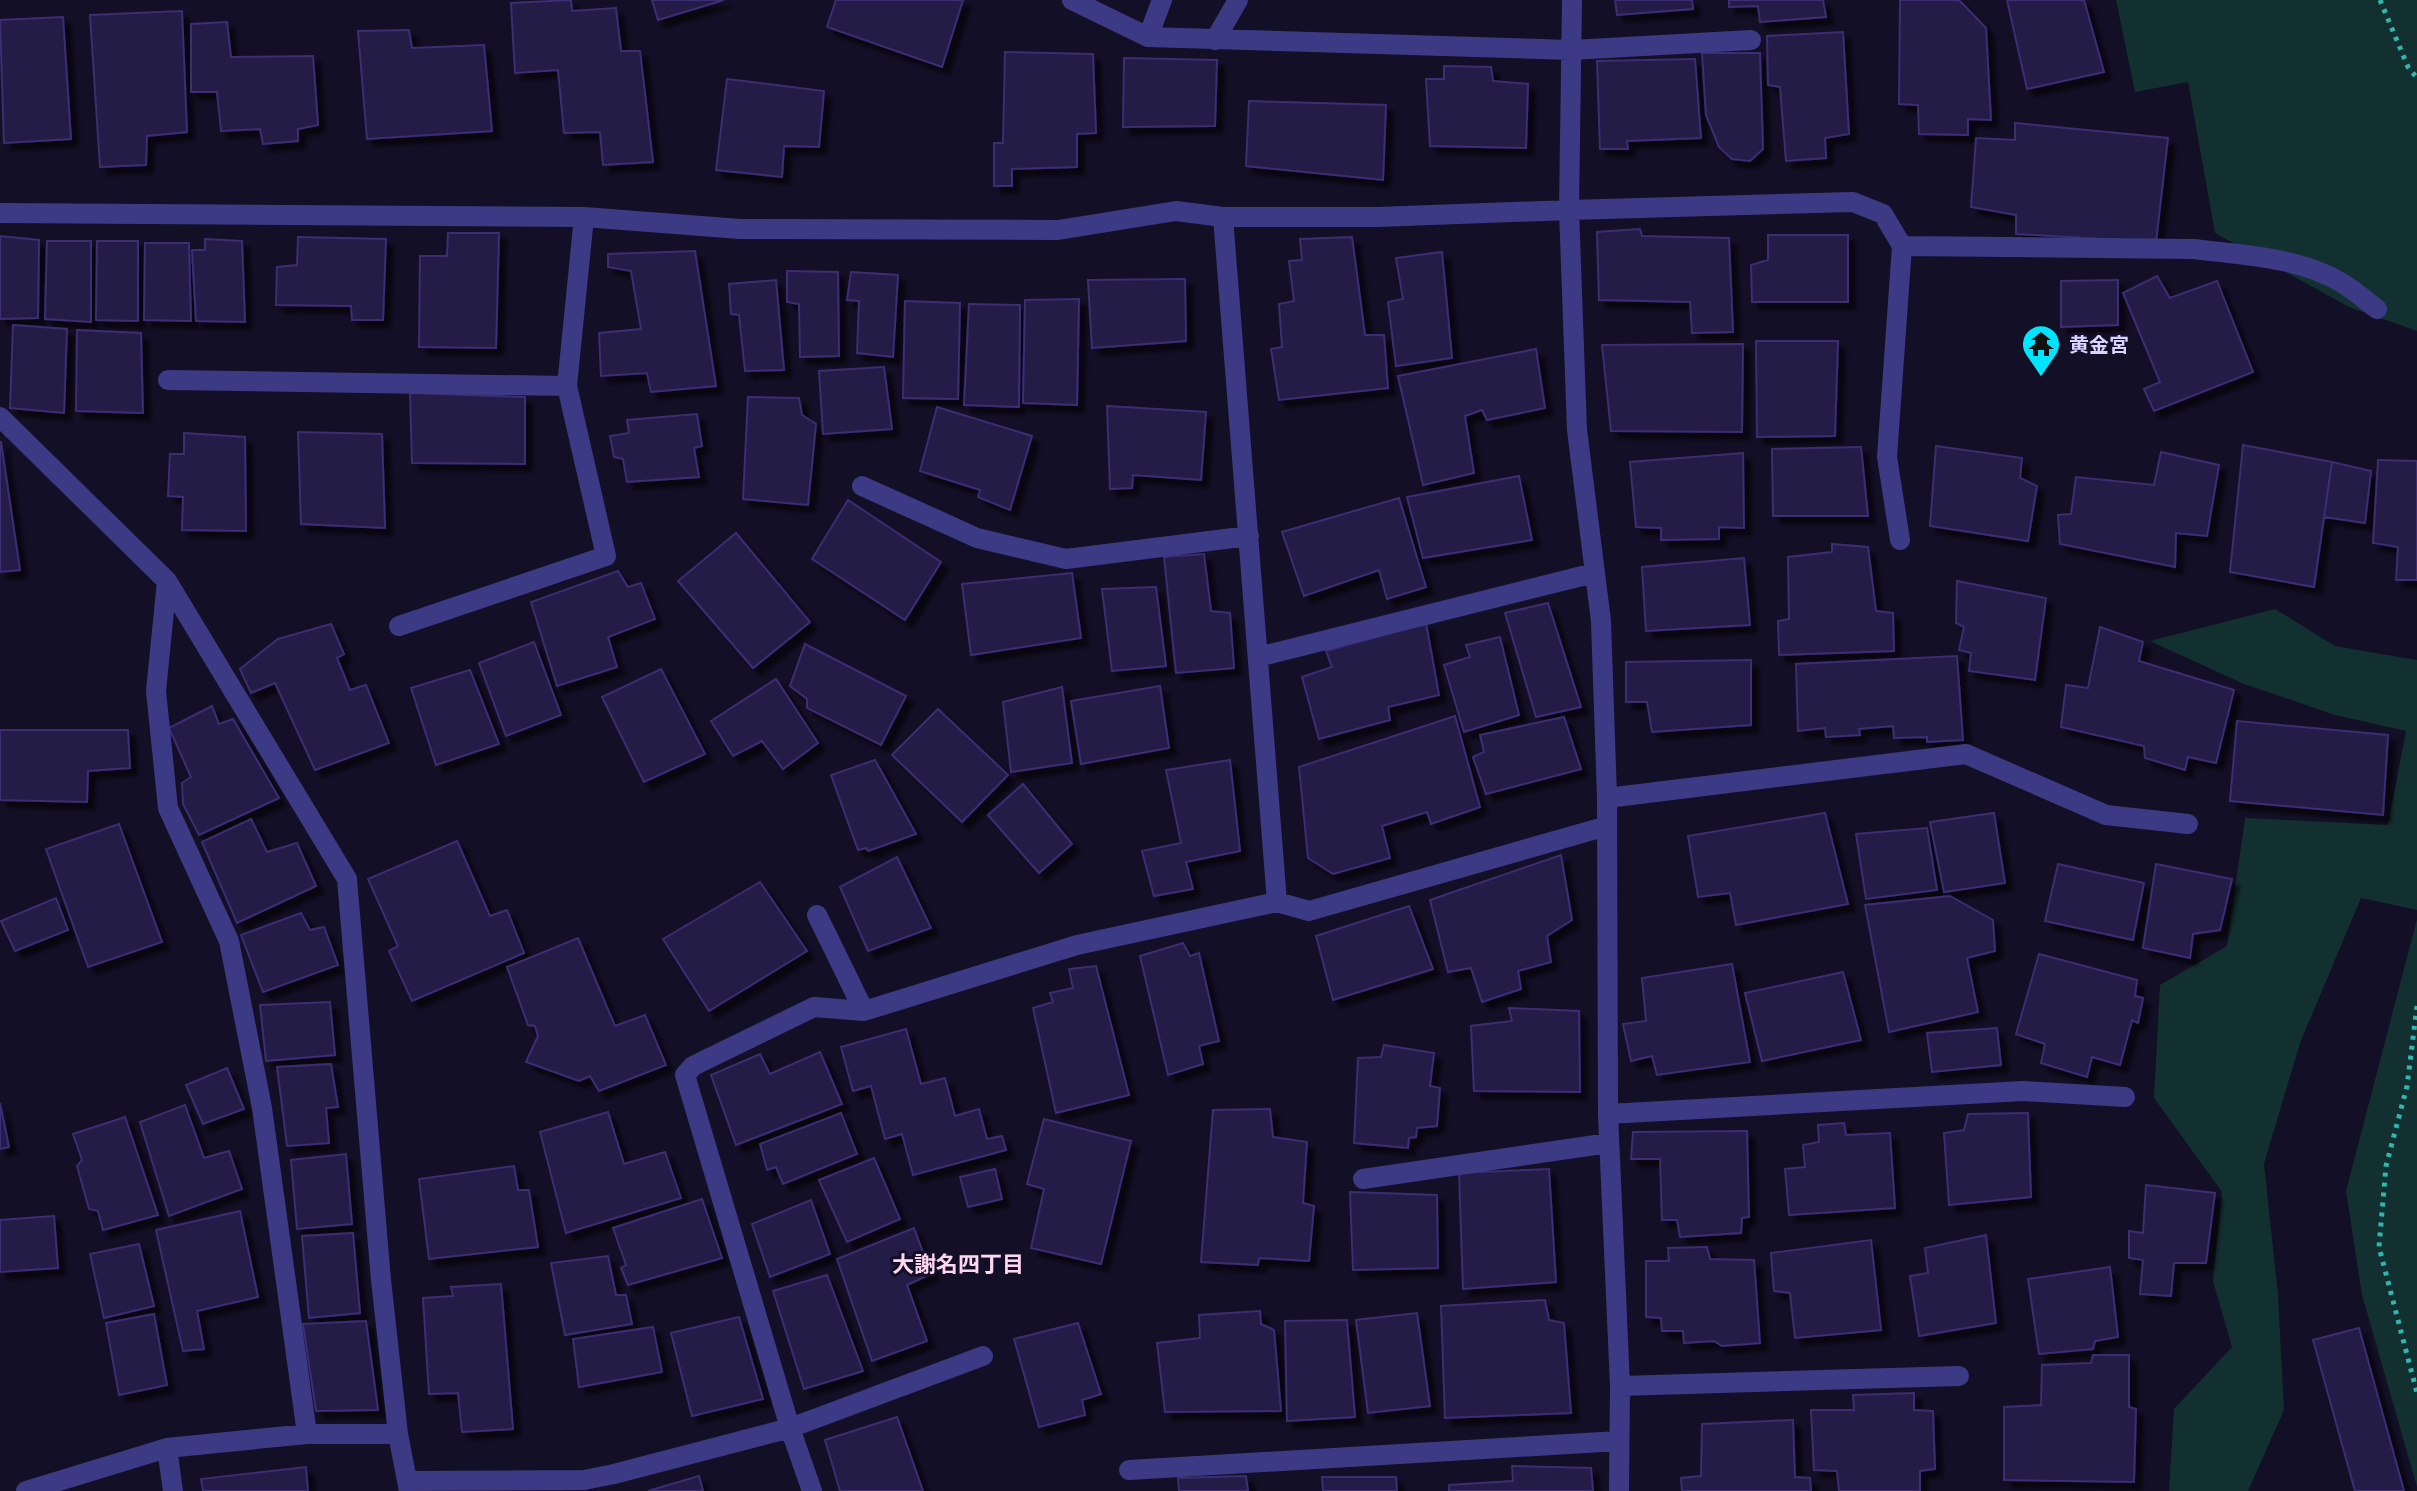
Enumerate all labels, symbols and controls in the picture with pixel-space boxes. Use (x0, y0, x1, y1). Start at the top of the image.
temple icon: 黄金宮 (2020, 323, 2062, 378)
place label: 黄金宮 (2069, 331, 2129, 358)
district label: 大謝名四丁目 (892, 1248, 1024, 1278)

